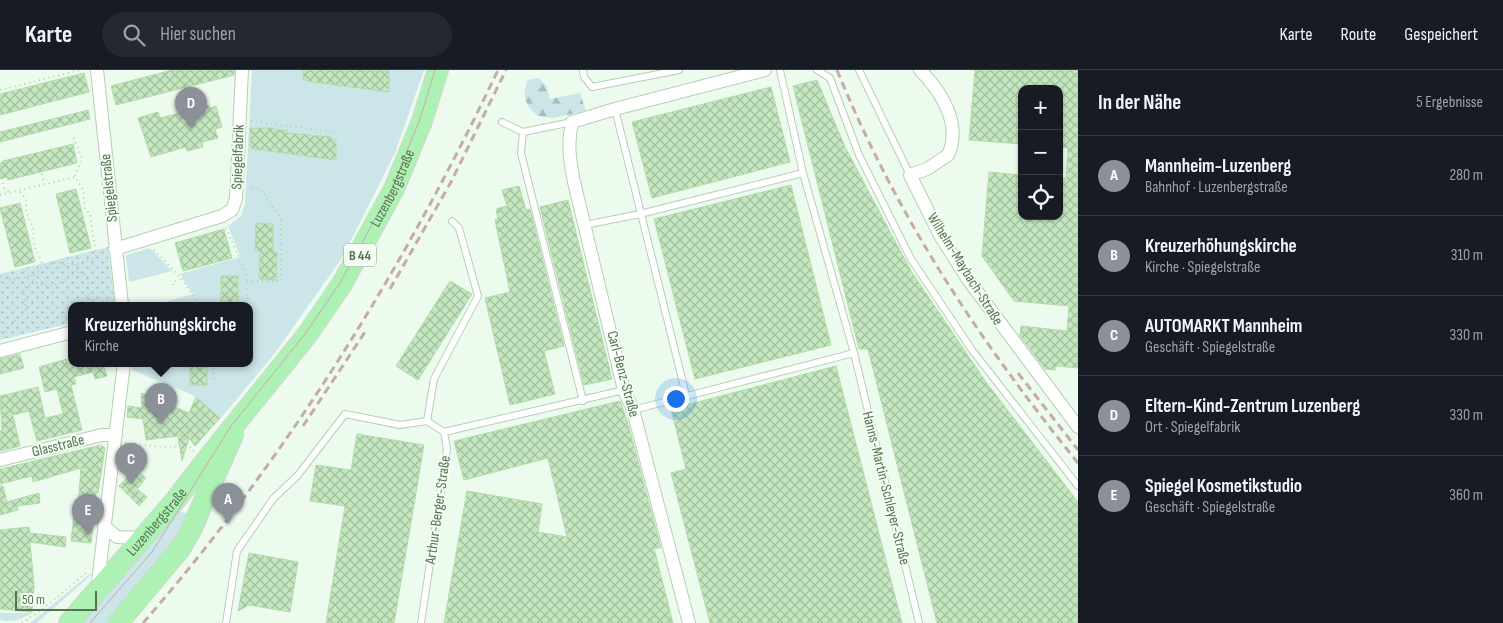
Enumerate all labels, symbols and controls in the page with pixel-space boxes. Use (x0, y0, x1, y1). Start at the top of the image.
search box (102, 12, 452, 57)
text: Karte (25, 20, 72, 49)
icon: search (120, 21, 148, 49)
text: Hier suchen (160, 23, 236, 46)
text: Karte (1280, 24, 1313, 45)
text: Route (1341, 24, 1376, 45)
text: Gespeichert (1404, 24, 1478, 45)
map controls (1018, 85, 1063, 220)
button: + (1018, 85, 1063, 130)
pin: D (175, 87, 207, 128)
text: In der Nähe (1098, 90, 1181, 115)
text: 5 Ergebnisse (1416, 93, 1483, 112)
street label: Spiegelfabrik (227, 124, 249, 190)
button: − (1018, 130, 1063, 175)
street label: Luzenbergstraße (366, 146, 419, 230)
street label: Spiegelstraße (96, 153, 122, 223)
text: Mannheim-Luzenberg (1145, 155, 1291, 178)
text: A (1110, 166, 1118, 185)
text: 280 m (1449, 166, 1483, 185)
button: locate (1018, 175, 1063, 220)
text: Bahnhof · Luzenbergstraße (1145, 178, 1288, 197)
street label: Wilhelm-Maybach-Straße (923, 209, 1007, 329)
text: Kreuzerhöhungskirche (1145, 235, 1297, 258)
road number: B 44 (344, 244, 376, 266)
text: B (1110, 246, 1118, 265)
text: 310 m (1451, 246, 1483, 265)
text: Kirche · Spiegelstraße (1145, 258, 1260, 277)
popup (68, 302, 253, 367)
text: Kreuzerhöhungskirche (85, 314, 236, 337)
text: AUTOMARKT Mannheim (1145, 315, 1302, 338)
text: C (1110, 326, 1118, 345)
text: 330 m (1450, 326, 1483, 345)
street label: Carl-Benz-Straße (602, 329, 644, 419)
text: Kirche (85, 337, 119, 356)
text: Geschäft · Spiegelstraße (1145, 338, 1275, 357)
pin: B (145, 383, 177, 424)
your location (663, 386, 689, 412)
text: Eltern-Kind-Zentrum Luzenberg (1145, 395, 1360, 418)
text: D (1110, 406, 1118, 425)
text: 330 m (1450, 406, 1483, 425)
street label: Hanns-Martin-Schleyer-Straße (858, 409, 914, 567)
text: Ort · Spiegelfabrik (1145, 418, 1240, 437)
street label: Glasstraße (30, 430, 86, 462)
pin: C (115, 443, 147, 484)
street label: Arthur-Berger-Straße (421, 454, 455, 567)
text: Spiegel Kosmetikstudio (1145, 475, 1302, 498)
pin: A (212, 483, 244, 524)
street label: Luzenbergstraße (122, 484, 191, 560)
text: E (1111, 486, 1117, 505)
text: 360 m (1449, 486, 1483, 505)
pin: E (72, 494, 104, 535)
text: Geschäft · Spiegelstraße (1145, 498, 1275, 517)
scale bar (15, 588, 98, 611)
text: 50 m (22, 591, 45, 608)

